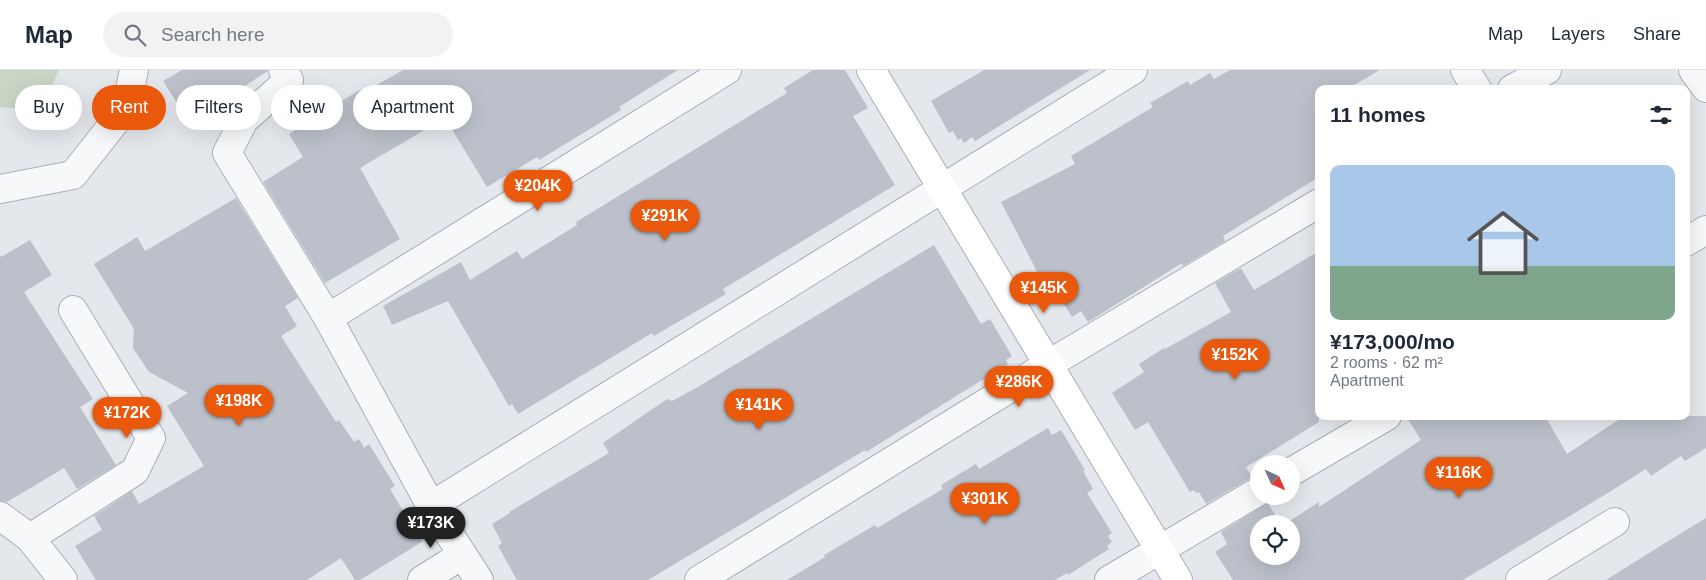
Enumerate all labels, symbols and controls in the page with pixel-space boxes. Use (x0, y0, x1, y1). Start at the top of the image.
search box (103, 12, 453, 57)
text: Map (25, 21, 73, 48)
icon: search (121, 21, 149, 49)
text: Search here (161, 24, 265, 45)
text: Map (1488, 24, 1523, 44)
text: Layers (1551, 24, 1605, 44)
text: Share (1633, 24, 1681, 44)
chip: Buy (15, 85, 82, 130)
chip: Rent (92, 85, 166, 130)
chip: Filters (176, 85, 261, 130)
chip: New (271, 85, 343, 130)
chip: Apartment (353, 85, 472, 130)
icon: filters (1647, 101, 1675, 129)
text: 11 homes (1330, 103, 1426, 126)
pin: ¥204K (503, 170, 573, 212)
text: ¥204K (514, 177, 562, 194)
icon: home (1458, 198, 1548, 288)
pin: ¥291K (630, 200, 700, 242)
text: ¥291K (641, 207, 689, 224)
pin: ¥145K (1009, 272, 1079, 314)
text: ¥145K (1020, 279, 1068, 296)
text: ¥173,000/mo (1330, 330, 1455, 353)
pin: ¥152K (1200, 338, 1270, 381)
text: ¥152K (1211, 346, 1259, 363)
text: 2 rooms · 62 m² (1330, 354, 1443, 371)
pin: ¥286K (984, 366, 1054, 408)
text: Apartment (1330, 372, 1404, 389)
text: ¥286K (995, 373, 1043, 390)
pin: ¥198K (204, 384, 274, 427)
pin: ¥141K (724, 388, 794, 431)
text: ¥198K (215, 392, 263, 409)
pin: ¥172K (92, 396, 162, 439)
text: ¥141K (735, 396, 783, 413)
text: ¥172K (103, 404, 151, 421)
north arrow (1250, 455, 1300, 505)
map controls (1250, 455, 1300, 565)
pin: ¥116K (1424, 456, 1494, 499)
text: ¥116K (1436, 464, 1482, 481)
pin: ¥301K (950, 482, 1020, 525)
text: ¥301K (961, 490, 1009, 507)
pin: ¥173K (396, 506, 466, 549)
text: ¥173K (407, 514, 455, 531)
button: locate (1250, 515, 1300, 565)

